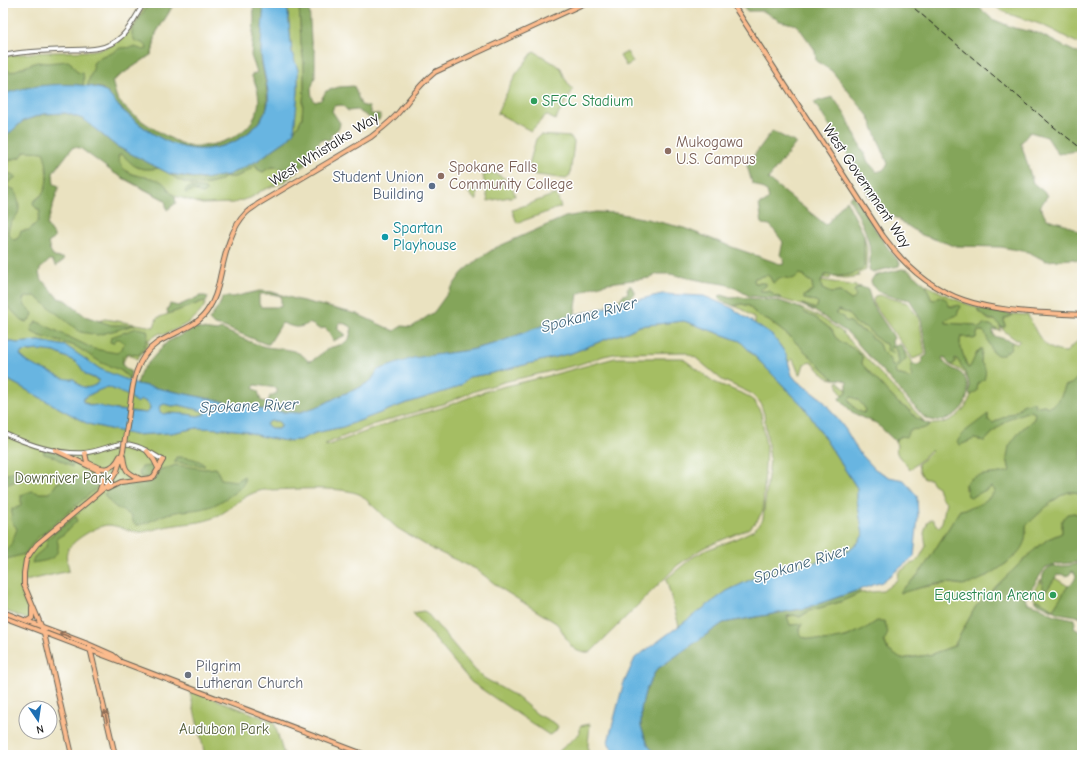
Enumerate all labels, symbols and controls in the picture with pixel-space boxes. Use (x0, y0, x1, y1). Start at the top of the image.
place label: SFCC Stadium (542, 92, 633, 110)
marker: SFCC Stadium (529, 96, 539, 106)
street label: West Whistalks Way (266, 108, 382, 190)
street label: West Government Way (819, 121, 915, 251)
place label: Mukogawa U.S. Campus (676, 133, 755, 168)
marker: Mukogawa U.S. Campus (663, 146, 673, 156)
place label: Spokane Falls Community College (449, 158, 574, 193)
place label: Student Union Building (332, 168, 424, 203)
marker: Spokane Falls Community College (436, 171, 446, 181)
marker: Student Union Building (427, 181, 437, 191)
place label: Spartan Playhouse (393, 219, 457, 254)
marker: Spartan Playhouse (380, 232, 390, 242)
water label: Spokane River (539, 293, 639, 336)
water label: Spokane River (200, 395, 299, 417)
park label: Downriver Park (14, 469, 112, 487)
water label: Spokane River (751, 541, 851, 587)
place label: Equestrian Arena (934, 586, 1045, 604)
marker: Equestrian Arena (1048, 590, 1058, 600)
one-way arrow (60, 631, 72, 639)
place label: Pilgrim Lutheran Church (196, 657, 303, 692)
marker: Pilgrim Lutheran Church (183, 670, 193, 680)
north arrow (18, 700, 58, 740)
one-way arrow (102, 711, 110, 724)
park label: Audubon Park (179, 720, 270, 738)
text: N (35, 722, 45, 736)

